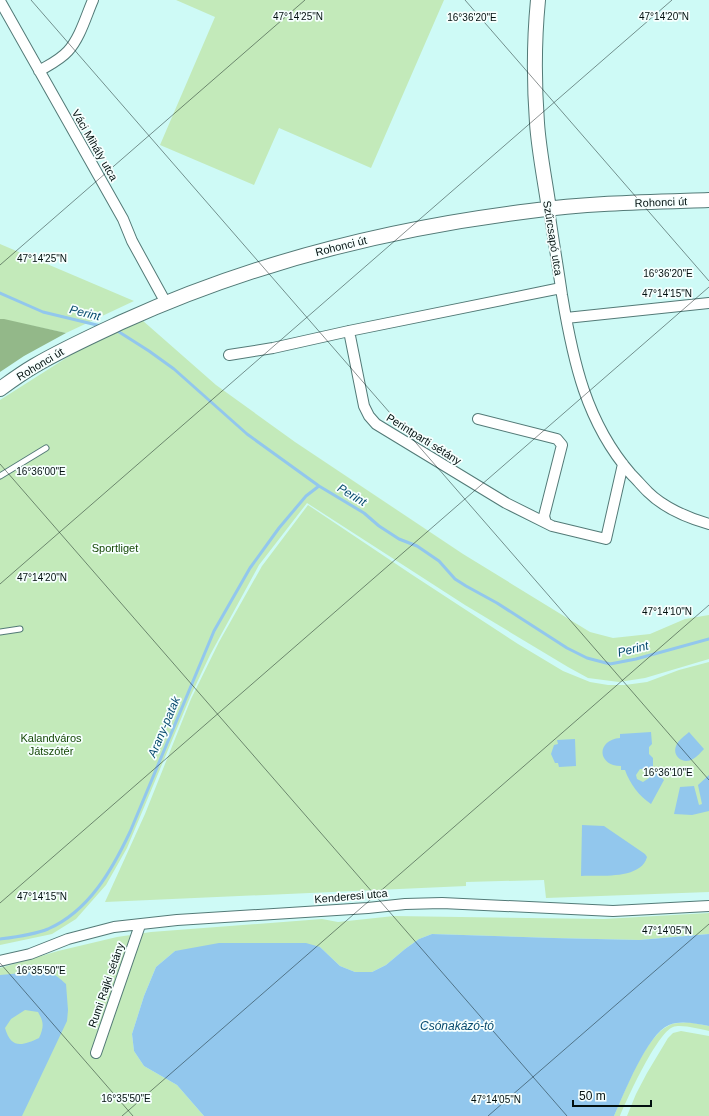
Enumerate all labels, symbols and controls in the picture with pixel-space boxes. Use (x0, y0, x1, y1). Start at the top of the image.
text: 47°14'25"N (273, 11, 323, 22)
text: 47°14'20"N (639, 11, 689, 22)
text: 16°36'20"E (447, 12, 497, 23)
street label: Váci Mihály utca (70, 107, 121, 183)
street label: Rohonci út (635, 195, 687, 209)
street label: Szűrcsapó utca (541, 200, 565, 277)
street label: Rohonci út (314, 234, 368, 258)
text: 47°14'25"N (17, 253, 67, 264)
text: 16°36'20"E (643, 268, 693, 279)
text: 47°14'15"N (642, 288, 692, 299)
water label: Perint (68, 302, 103, 324)
street label: Rohonci út (14, 345, 66, 383)
street label: Perintparti sétány (385, 411, 464, 467)
text: 16°36'00"E (16, 466, 66, 477)
water label: Perint (335, 481, 370, 509)
park label: Sportliget (92, 542, 138, 554)
text: 47°14'20"N (17, 572, 67, 583)
text: 47°14'10"N (642, 606, 692, 617)
water label: Perint (616, 638, 651, 660)
water label: Arany-patak (145, 694, 183, 760)
park label: Kalandváros Játszótér (20, 732, 82, 757)
text: 16°36'10"E (643, 767, 693, 778)
street label: Kenderesi utca (314, 887, 389, 905)
text: 47°14'15"N (17, 891, 67, 902)
text: 47°14'05"N (642, 925, 692, 936)
street label: Rumi Rajki sétány (86, 941, 126, 1029)
text: 16°35'50"E (16, 965, 66, 976)
water label: Csónakázó-tó (420, 1019, 494, 1033)
scale bar (573, 1082, 651, 1108)
text: 50 m (579, 1089, 606, 1103)
text: 16°35'50"E (101, 1093, 151, 1104)
text: 47°14'05"N (471, 1094, 521, 1105)

